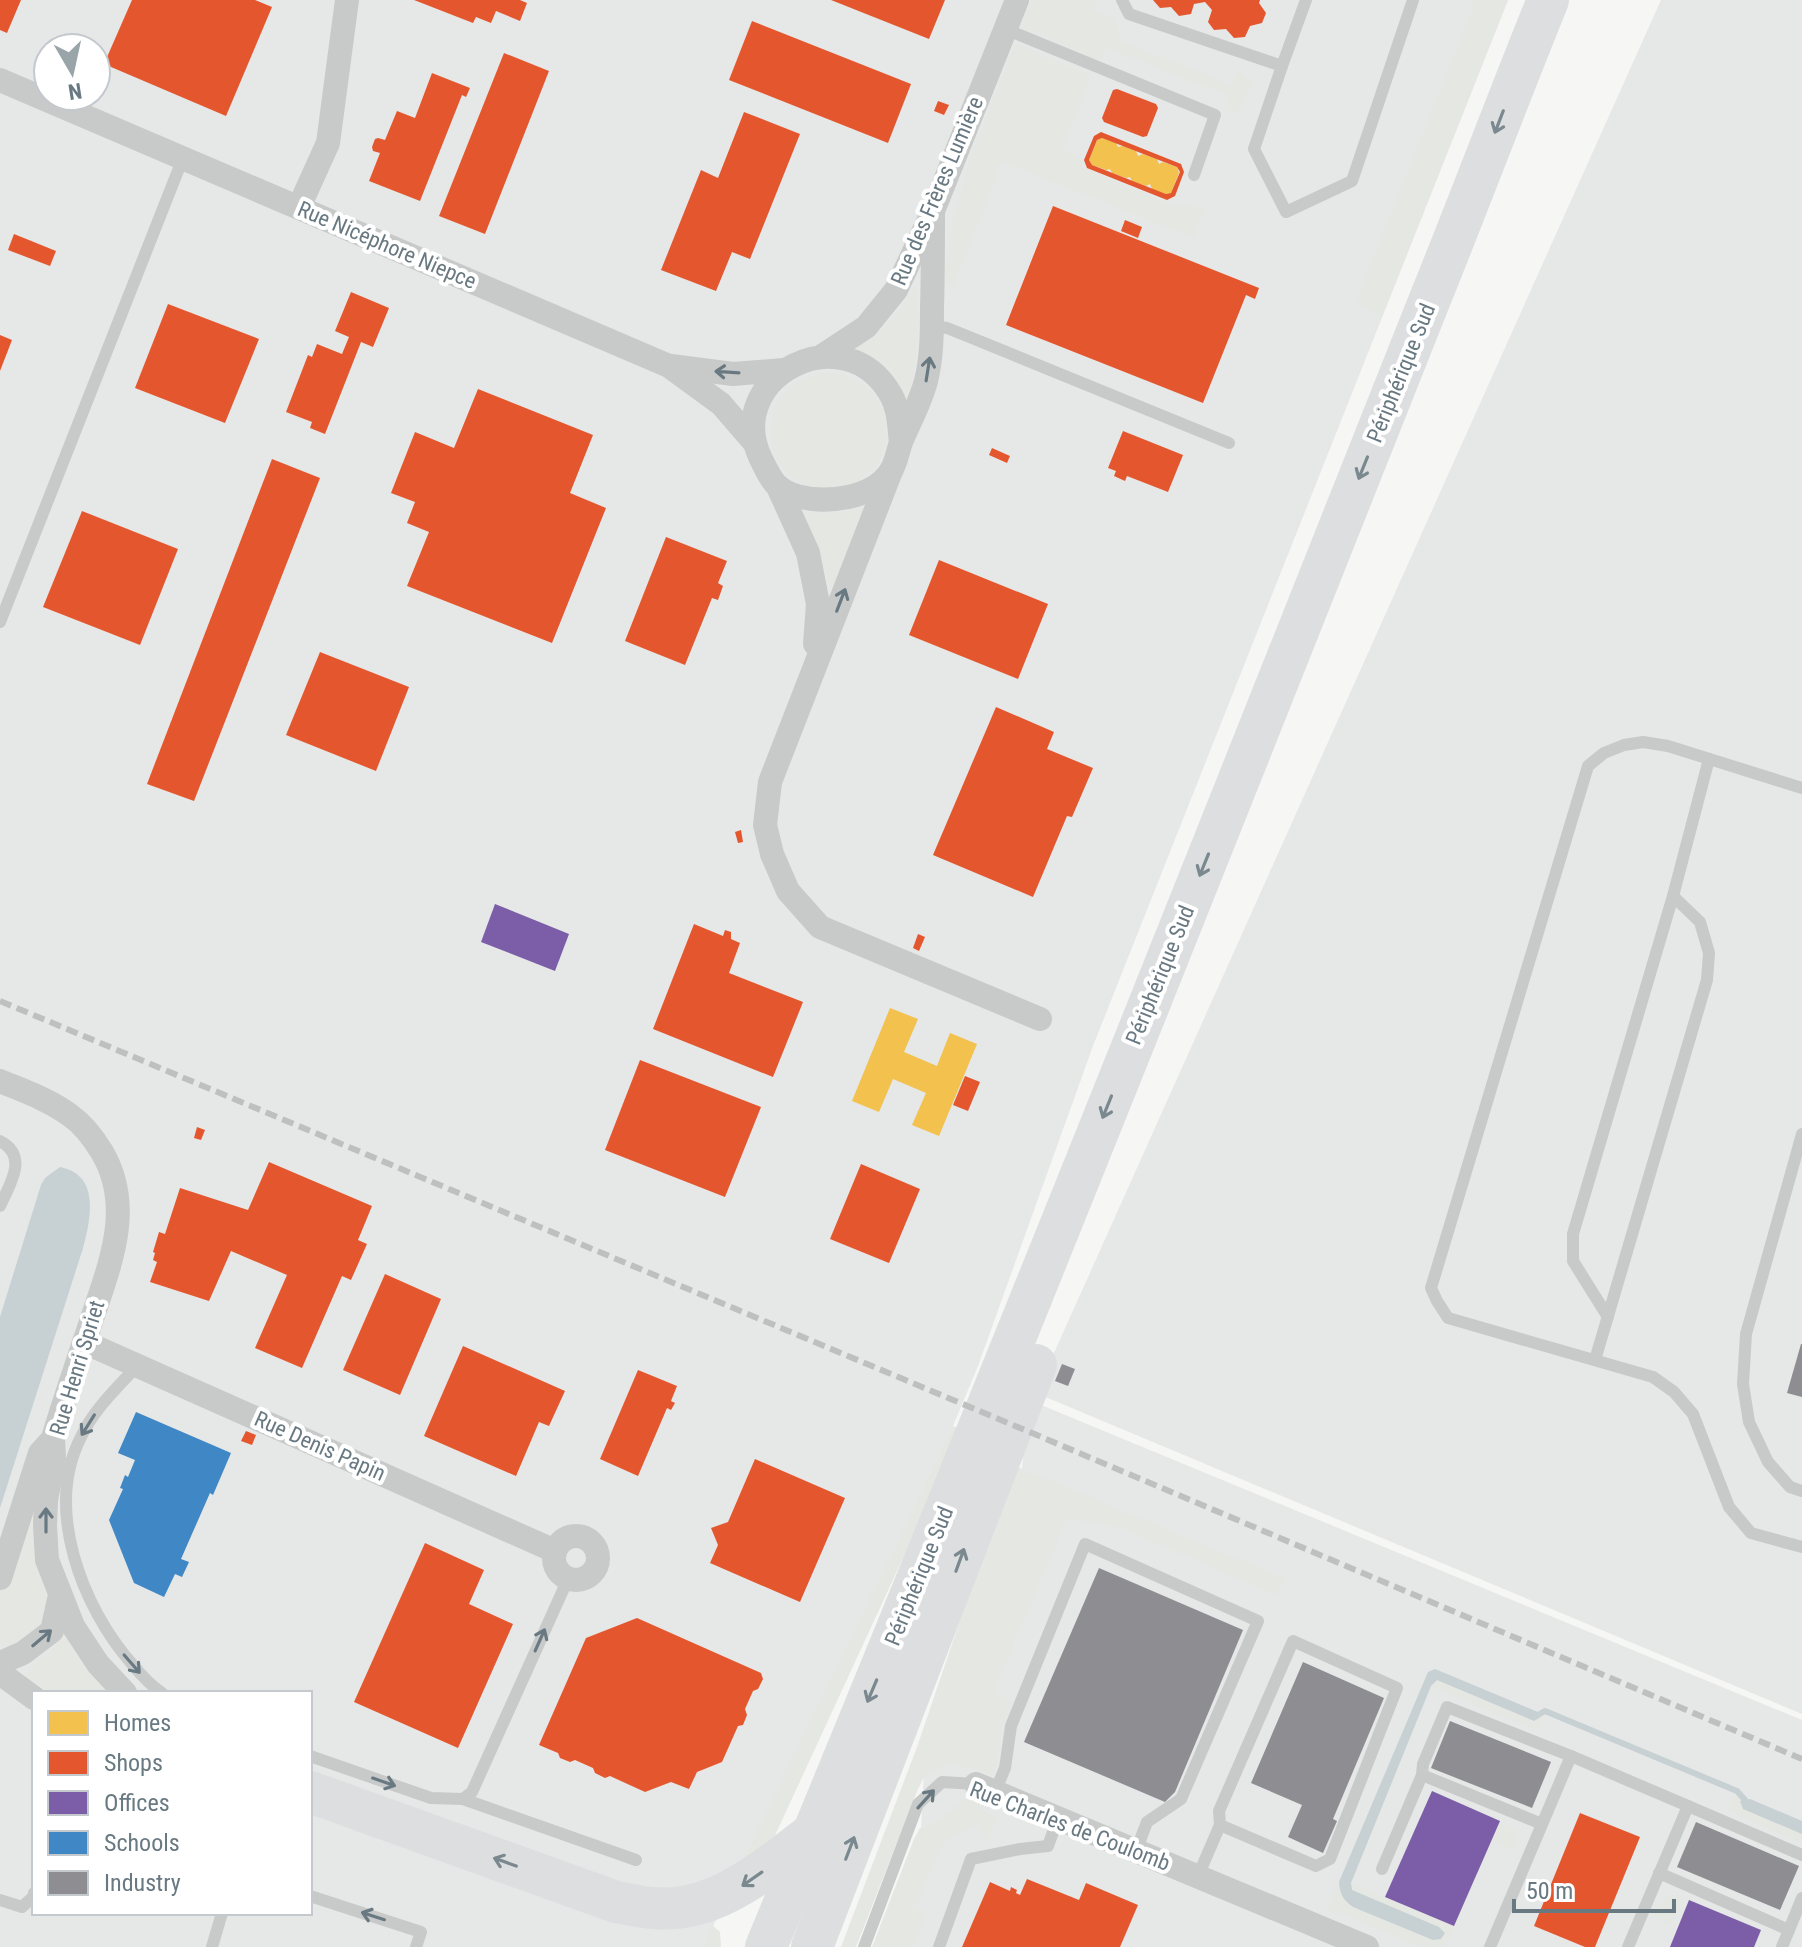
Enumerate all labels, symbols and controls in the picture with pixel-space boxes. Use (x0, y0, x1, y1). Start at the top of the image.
north arrow (32, 32, 112, 112)
text: N (66, 78, 84, 105)
street label: Rue des Frères Lumière (886, 93, 988, 289)
one-way arrow (1491, 109, 1506, 134)
street label: Rue Nicéphore Niepce (294, 196, 480, 294)
street label: Périphérique Sud (1362, 300, 1440, 446)
one-way arrow (921, 357, 936, 382)
one-way arrow (714, 364, 740, 379)
one-way arrow (1355, 455, 1369, 480)
one-way arrow (834, 588, 849, 613)
one-way arrow (1196, 852, 1210, 877)
street label: Périphérique Sud (1121, 902, 1199, 1048)
one-way arrow (1099, 1094, 1114, 1119)
street label: Rue Henri Spriet (45, 1297, 109, 1439)
street label: Rue Denis Papin (251, 1406, 389, 1486)
one-way arrow (80, 1413, 96, 1436)
street label: Périphérique Sud (880, 1503, 958, 1649)
one-way arrow (38, 1507, 54, 1534)
one-way arrow (954, 1549, 968, 1573)
one-way arrow (31, 1629, 52, 1647)
one-way arrow (534, 1629, 549, 1653)
one-way arrow (123, 1654, 141, 1674)
one-way arrow (864, 1678, 879, 1703)
legend (32, 1691, 312, 1915)
text: Homes (104, 1709, 171, 1737)
text: Shops (104, 1749, 163, 1777)
one-way arrow (371, 1775, 396, 1790)
street label: Rue Charles de Coulomb (966, 1776, 1174, 1876)
text: Offices (104, 1789, 170, 1817)
one-way arrow (917, 1789, 935, 1809)
text: Schools (104, 1829, 180, 1857)
one-way arrow (844, 1836, 858, 1861)
one-way arrow (493, 1854, 518, 1868)
scale bar (1514, 1863, 1674, 1913)
text: Industry (104, 1869, 181, 1897)
one-way arrow (741, 1871, 763, 1887)
text: 50 m (1526, 1877, 1573, 1905)
one-way arrow (361, 1908, 386, 1923)

